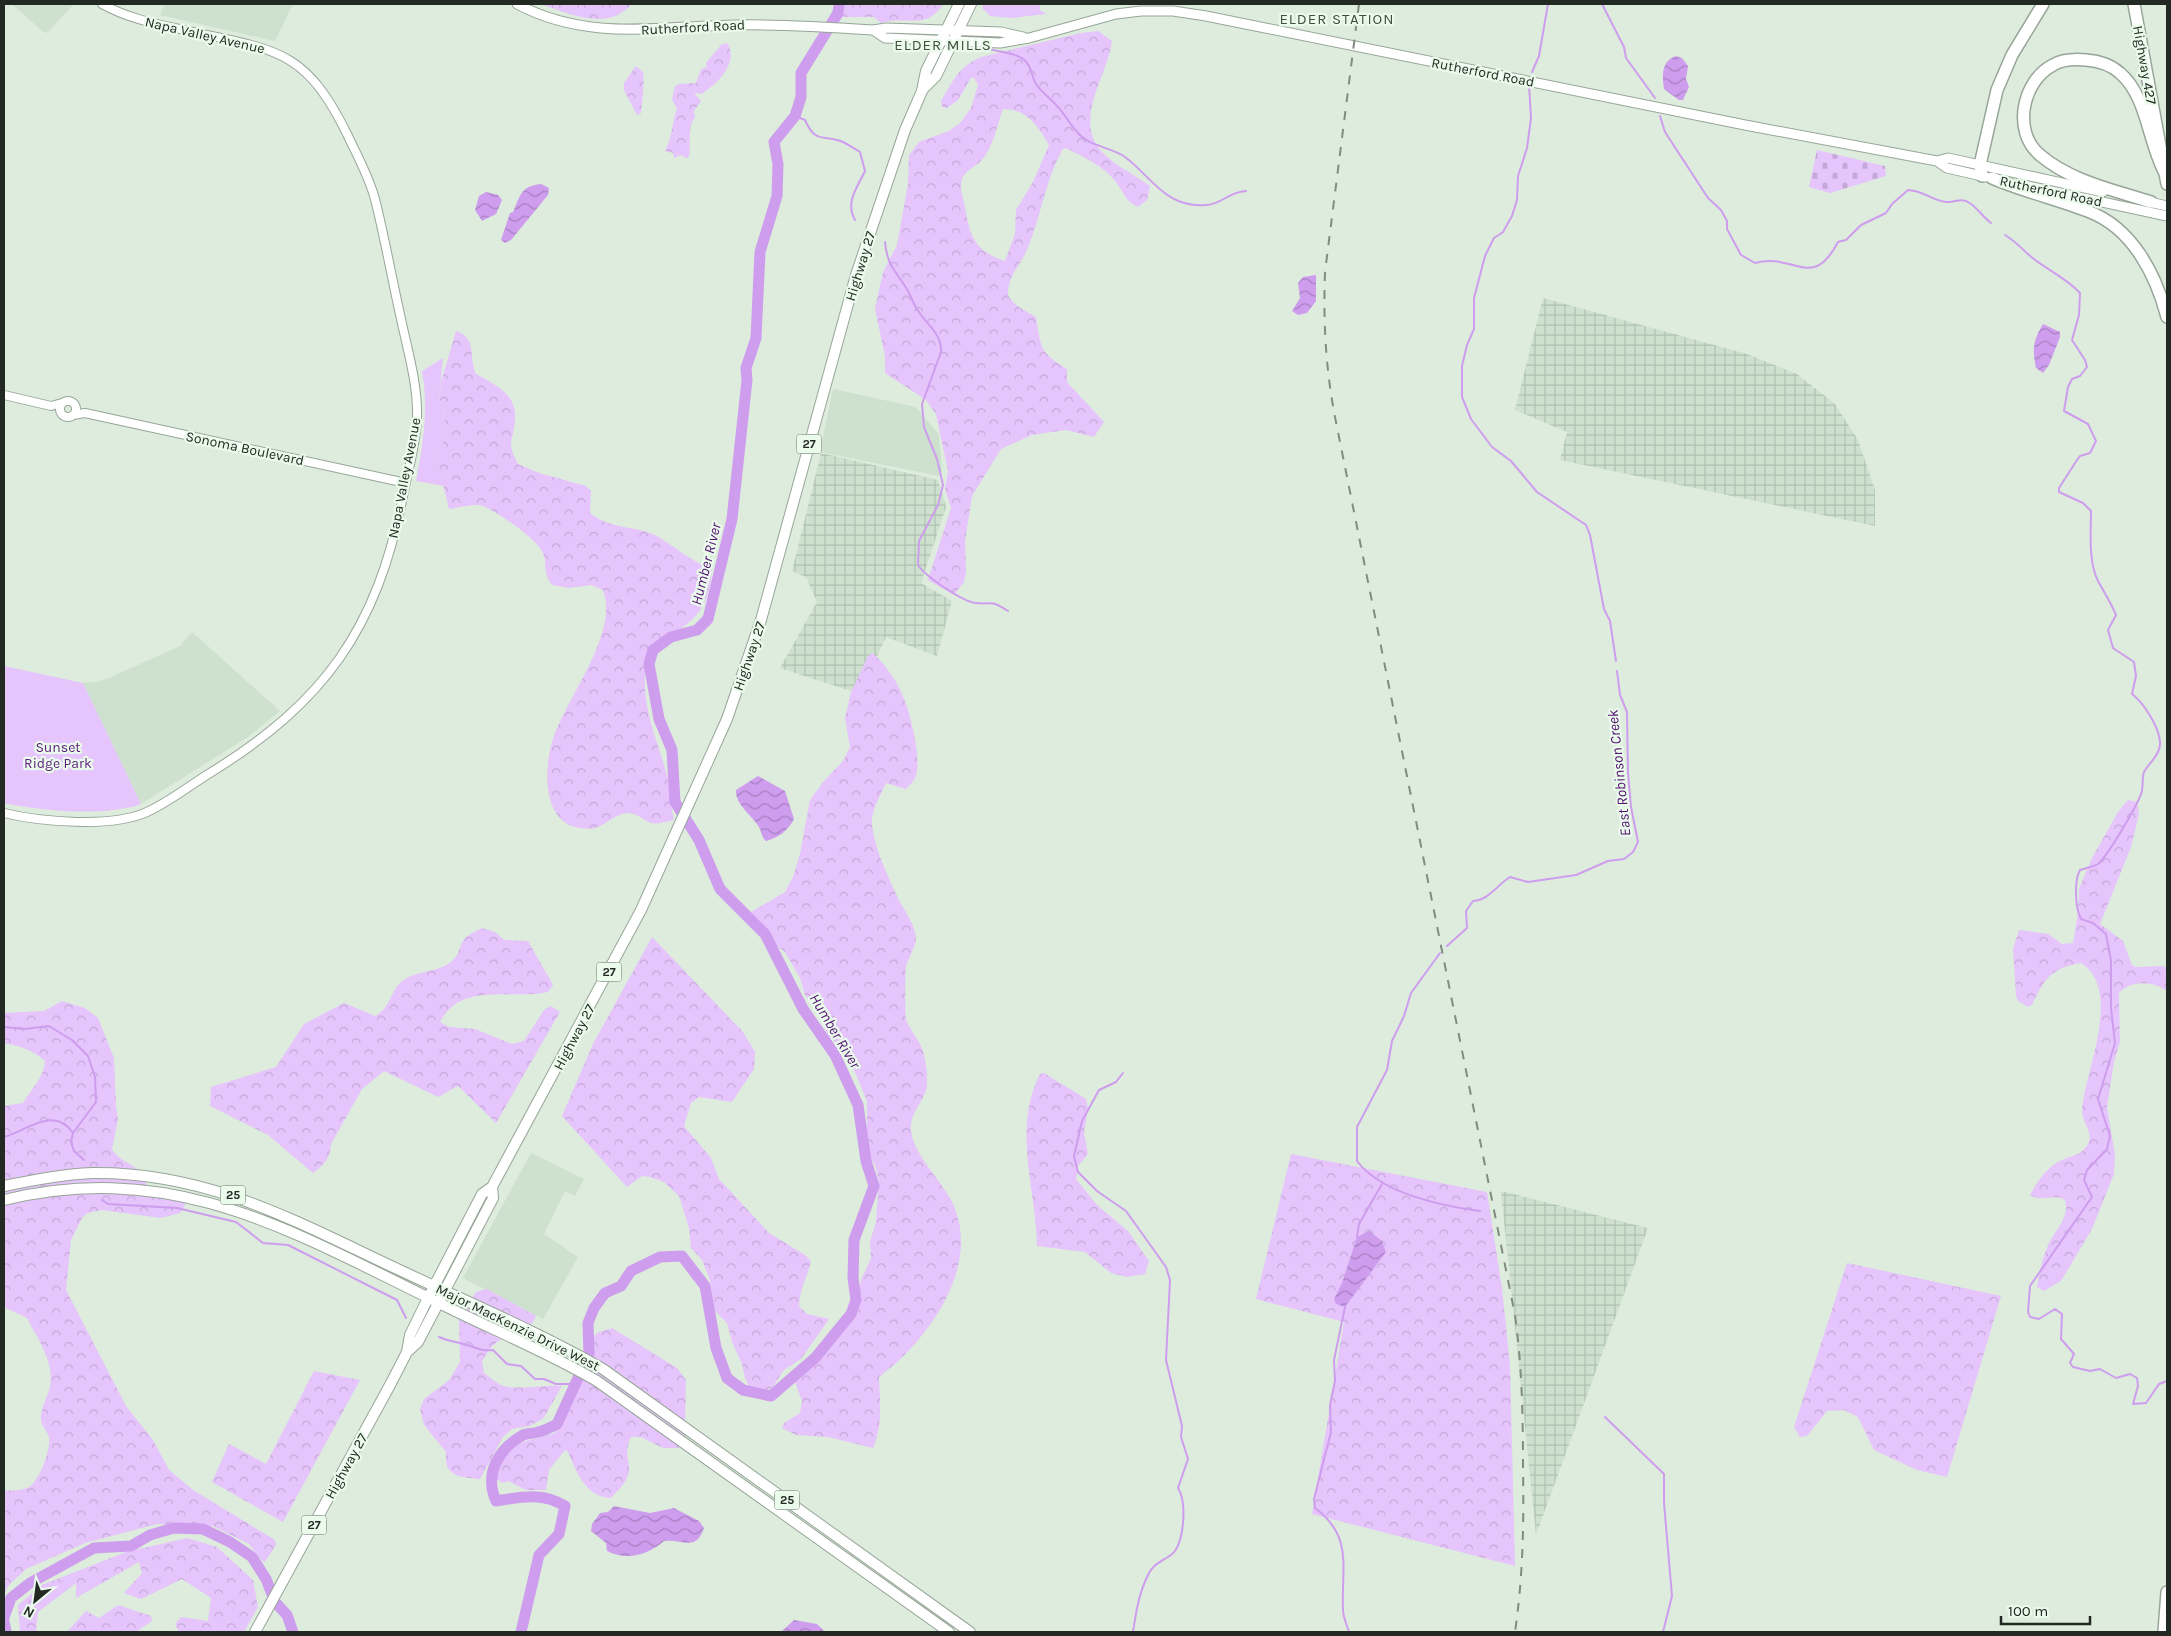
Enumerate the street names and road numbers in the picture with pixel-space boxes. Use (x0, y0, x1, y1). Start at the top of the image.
street label: Napa Valley Avenue (143, 13, 267, 58)
street label: Rutherford Road (640, 16, 746, 39)
street label: Highway 427 (2129, 24, 2160, 106)
street label: Rutherford Road (1430, 54, 1536, 91)
street label: Rutherford Road (1998, 172, 2104, 211)
street label: Highway 27 (842, 229, 879, 303)
street label: Napa Valley Avenue (384, 416, 425, 540)
street label: Sonoma Boulevard (184, 428, 306, 469)
road number: 27 (796, 434, 822, 454)
street label: Highway 27 (730, 619, 769, 693)
road number: 27 (596, 962, 622, 982)
street label: Highway 27 (550, 1001, 599, 1073)
road number: 25 (220, 1186, 246, 1204)
street label: Major MacKenzie Drive West (433, 1280, 602, 1375)
street label: Highway 27 (321, 1430, 372, 1502)
road number: 25 (774, 1490, 800, 1510)
road number: 27 (302, 1516, 326, 1534)

